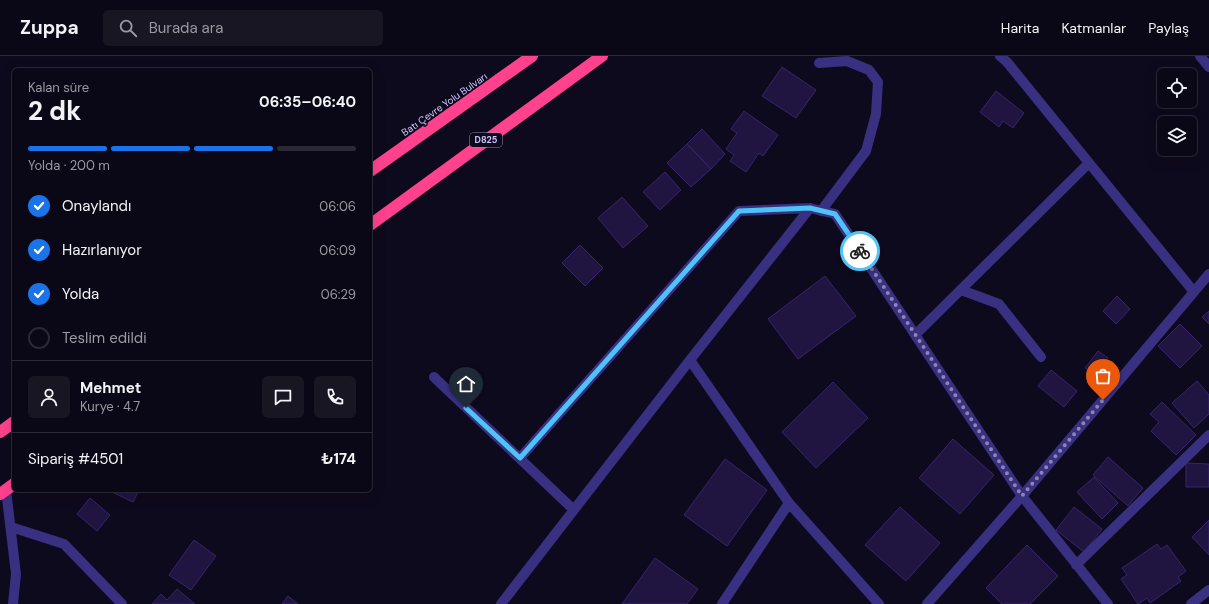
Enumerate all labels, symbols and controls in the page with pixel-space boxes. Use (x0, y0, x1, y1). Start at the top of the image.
search box (103, 10, 383, 46)
text: Zuppa (20, 15, 79, 40)
icon: search (117, 17, 139, 39)
text: Burada ara (149, 18, 223, 38)
text: Harita (1001, 19, 1039, 37)
text: Katmanlar (1061, 19, 1126, 37)
text: Paylaş (1148, 19, 1189, 37)
map controls (1157, 68, 1197, 156)
button: locate (1157, 68, 1197, 108)
street label: Batı Çevre Yolu Bulvarı (399, 70, 490, 139)
text: Kalan süre (28, 79, 89, 96)
text: 06:35–06:40 (259, 92, 356, 112)
text: 2 dk (28, 94, 81, 128)
button: layers (1157, 116, 1197, 156)
road number: D825 (470, 133, 502, 147)
text: Yolda · 200 m (28, 157, 110, 174)
icon: check (28, 195, 50, 217)
text: Onaylandı (62, 196, 131, 216)
text: 06:06 (319, 198, 356, 215)
courier (840, 231, 880, 271)
icon: check (28, 239, 50, 261)
text: Hazırlanıyor (62, 240, 142, 260)
icon: bike (849, 240, 871, 262)
text: 06:09 (319, 242, 356, 259)
icon: check (28, 283, 50, 305)
text: Yolda (62, 284, 99, 304)
text: 06:29 (321, 286, 356, 303)
text: Teslim edildi (62, 328, 147, 348)
pin (1086, 359, 1120, 400)
icon: bag (1092, 365, 1114, 387)
pin (449, 367, 483, 408)
icon: home (455, 373, 477, 395)
button: person (28, 376, 70, 418)
button: chat (262, 376, 304, 418)
button: phone (314, 376, 356, 418)
text: Mehmet (80, 378, 141, 398)
text: Kurye · 4.7 (80, 398, 140, 415)
text: Sipariş #4501 (28, 449, 123, 469)
text: ₺174 (321, 449, 356, 469)

